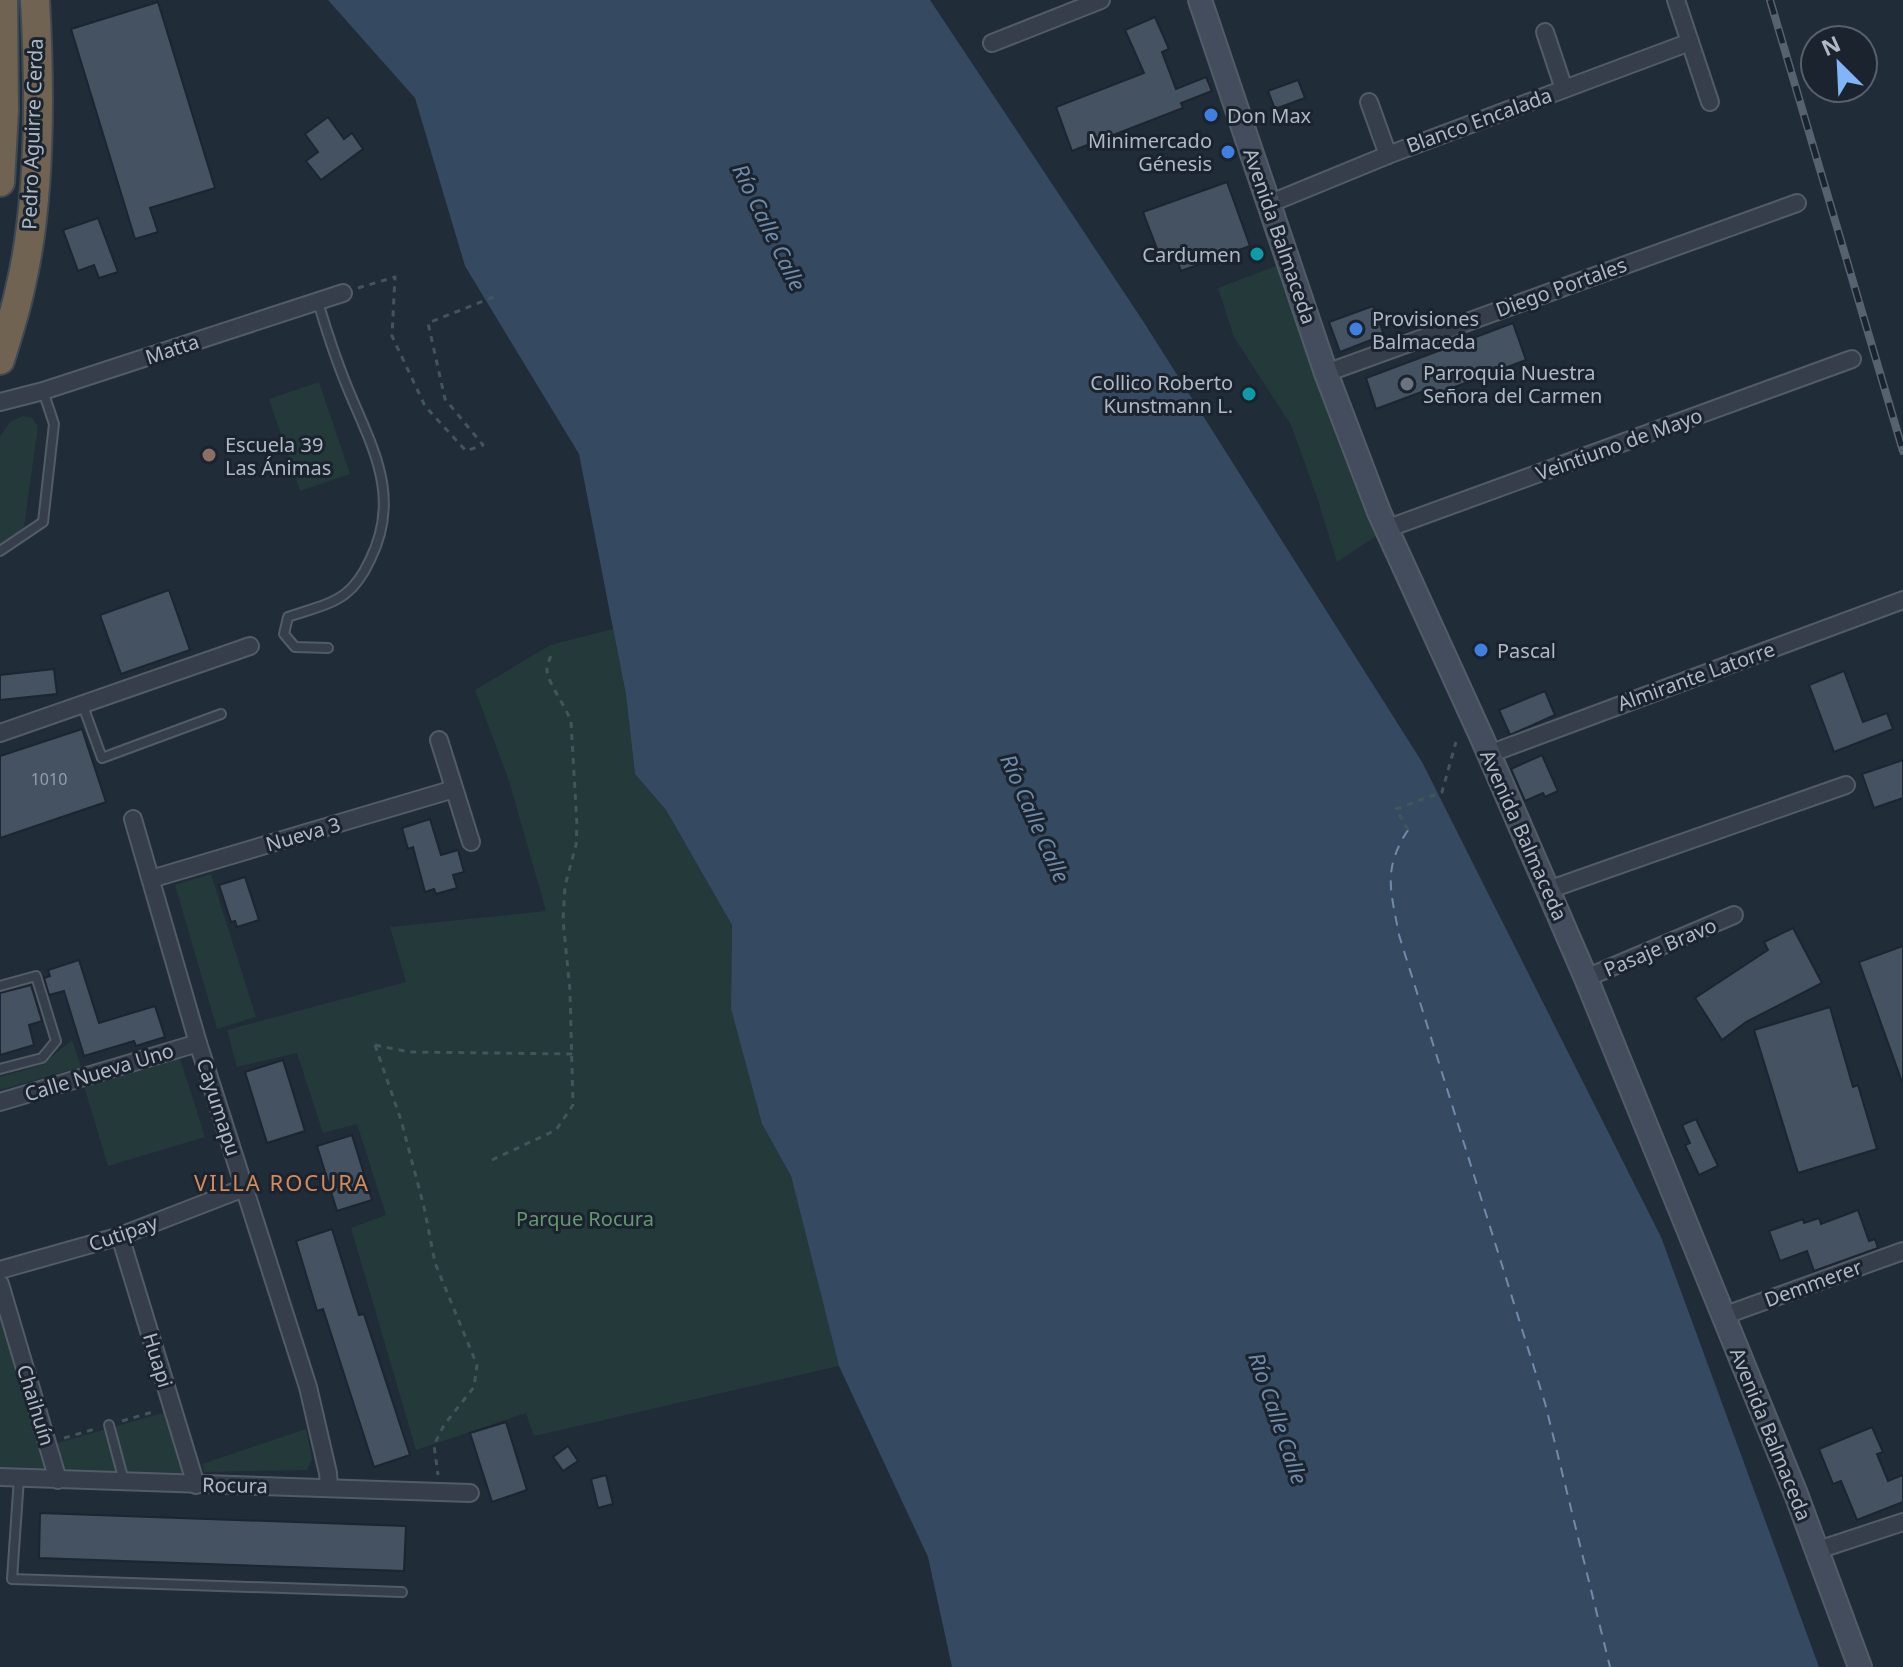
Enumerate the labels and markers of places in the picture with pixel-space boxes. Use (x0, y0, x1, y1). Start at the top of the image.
place label: Don Max (1227, 102, 1312, 129)
marker: Don Max (1202, 106, 1220, 124)
place label: Minimercado Génesis (1088, 127, 1212, 177)
marker: Minimercado Génesis (1219, 143, 1237, 161)
place label: Cardumen (1142, 241, 1241, 268)
marker: Cardumen (1248, 245, 1266, 263)
place label: Provisiones Balmaceda (1372, 305, 1479, 355)
marker: Provisiones Balmaceda (1347, 320, 1365, 338)
place label: Parroquia Nuestra Señora del Carmen (1423, 359, 1602, 409)
place label: Collico Roberto Kunstmann L. (1090, 369, 1233, 419)
marker: Parroquia Nuestra Señora del Carmen (1398, 375, 1416, 393)
marker: Collico Roberto Kunstmann L. (1240, 385, 1258, 403)
place label: Escuela 39 Las Ánimas (225, 431, 331, 481)
marker: Escuela 39 Las Ánimas (200, 446, 218, 464)
place label: Pascal (1497, 637, 1556, 664)
marker: Pascal (1472, 641, 1490, 659)

